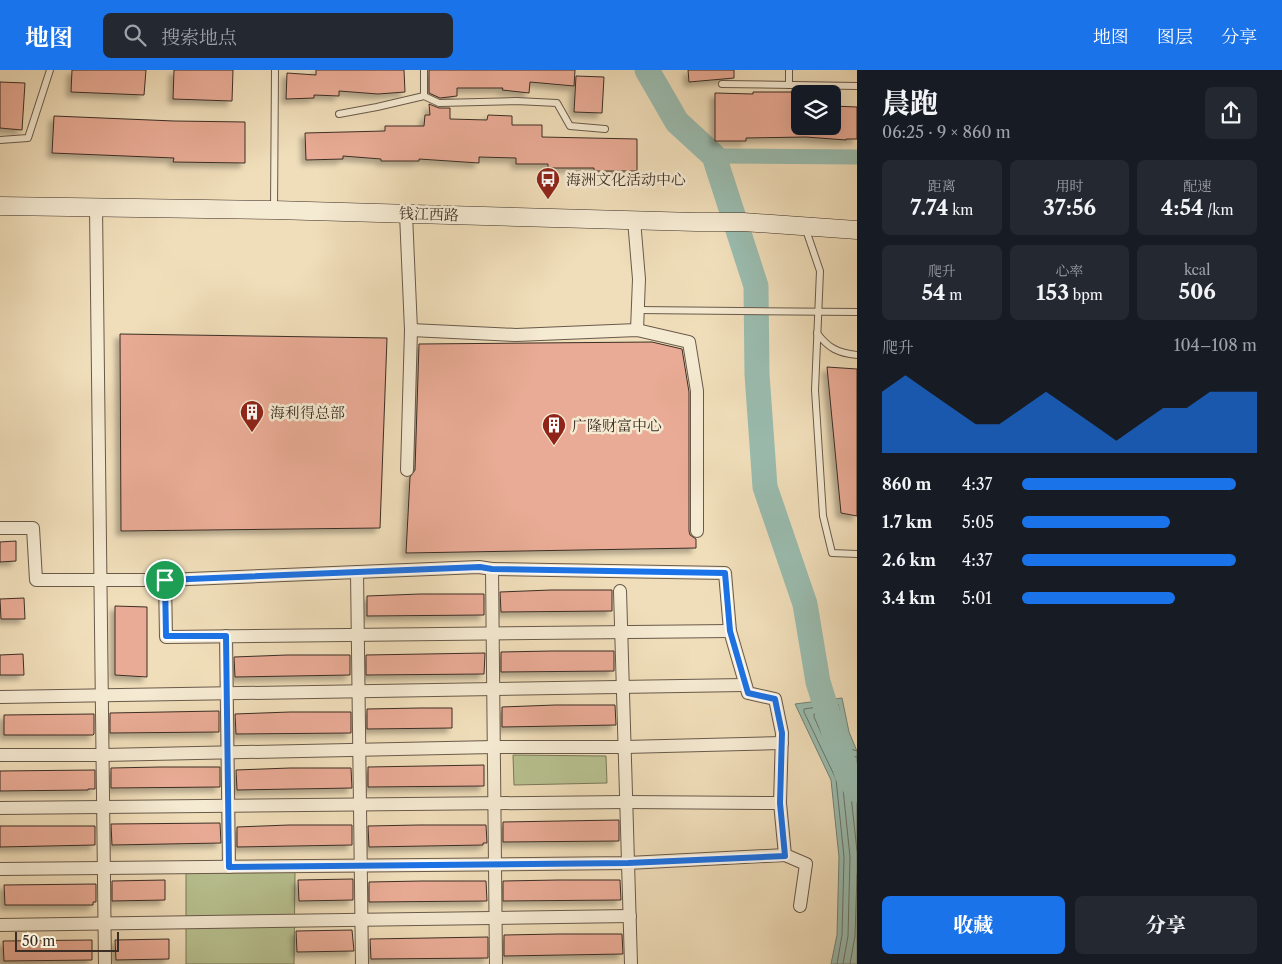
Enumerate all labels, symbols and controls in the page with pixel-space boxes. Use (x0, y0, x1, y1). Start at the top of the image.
search box (103, 13, 453, 58)
icon: search (121, 21, 149, 49)
text: 地图 (25, 23, 73, 52)
text: 搜索地点 (161, 26, 237, 49)
text: 地图 (1093, 26, 1129, 48)
text: 图层 (1157, 26, 1193, 48)
text: 分享 (1221, 26, 1257, 48)
map controls (791, 85, 841, 135)
button: layers (791, 85, 841, 135)
text: 晨跑 (882, 86, 938, 120)
button: share (1205, 87, 1257, 139)
text: 06:25 · 9 × 860 m (882, 122, 1011, 142)
bus stop icon: 海洲文化活动中心 (535, 166, 561, 200)
place label: 海洲文化活动中心 (566, 170, 686, 189)
text: 距离 (928, 177, 956, 195)
text: 用时 (1055, 177, 1083, 195)
text: 配速 (1183, 177, 1211, 195)
text: 7.74 (910, 195, 948, 220)
text: 37:56 (1043, 195, 1096, 220)
text: 4:54 (1161, 195, 1204, 220)
text: km (948, 201, 973, 219)
text: /km (1204, 201, 1233, 219)
street label: 钱江西路 (399, 203, 459, 225)
text: kcal (1184, 261, 1210, 279)
text: 爬升 (928, 262, 956, 280)
text: 心率 (1055, 262, 1083, 280)
text: 506 (1178, 279, 1216, 304)
text: 54 (921, 280, 945, 305)
text: 153 (1036, 280, 1069, 305)
text: m (945, 286, 962, 304)
text: bpm (1069, 286, 1103, 304)
text: 104–108 m (1174, 335, 1257, 355)
text: 爬升 (882, 337, 914, 357)
building icon: 海利得总部 (239, 399, 265, 433)
place label: 海利得总部 (270, 403, 345, 422)
building icon: 广隆财富中心 (541, 412, 567, 446)
place label: 广隆财富中心 (572, 416, 662, 435)
text: 860 m (882, 474, 932, 494)
text: 4:37 (962, 474, 992, 494)
text: 1.7 km (882, 512, 932, 532)
text: 5:05 (962, 512, 994, 532)
text: 2.6 km (882, 550, 936, 570)
text: 4:37 (962, 550, 992, 570)
pin (144, 559, 186, 601)
icon: arrive (151, 566, 179, 594)
text: 3.4 km (882, 588, 935, 608)
text: 5:01 (962, 588, 992, 608)
button: 收藏 (882, 896, 1065, 954)
button: 分享 (1075, 896, 1257, 954)
scale bar (15, 929, 119, 952)
text: 50 m (22, 932, 55, 950)

